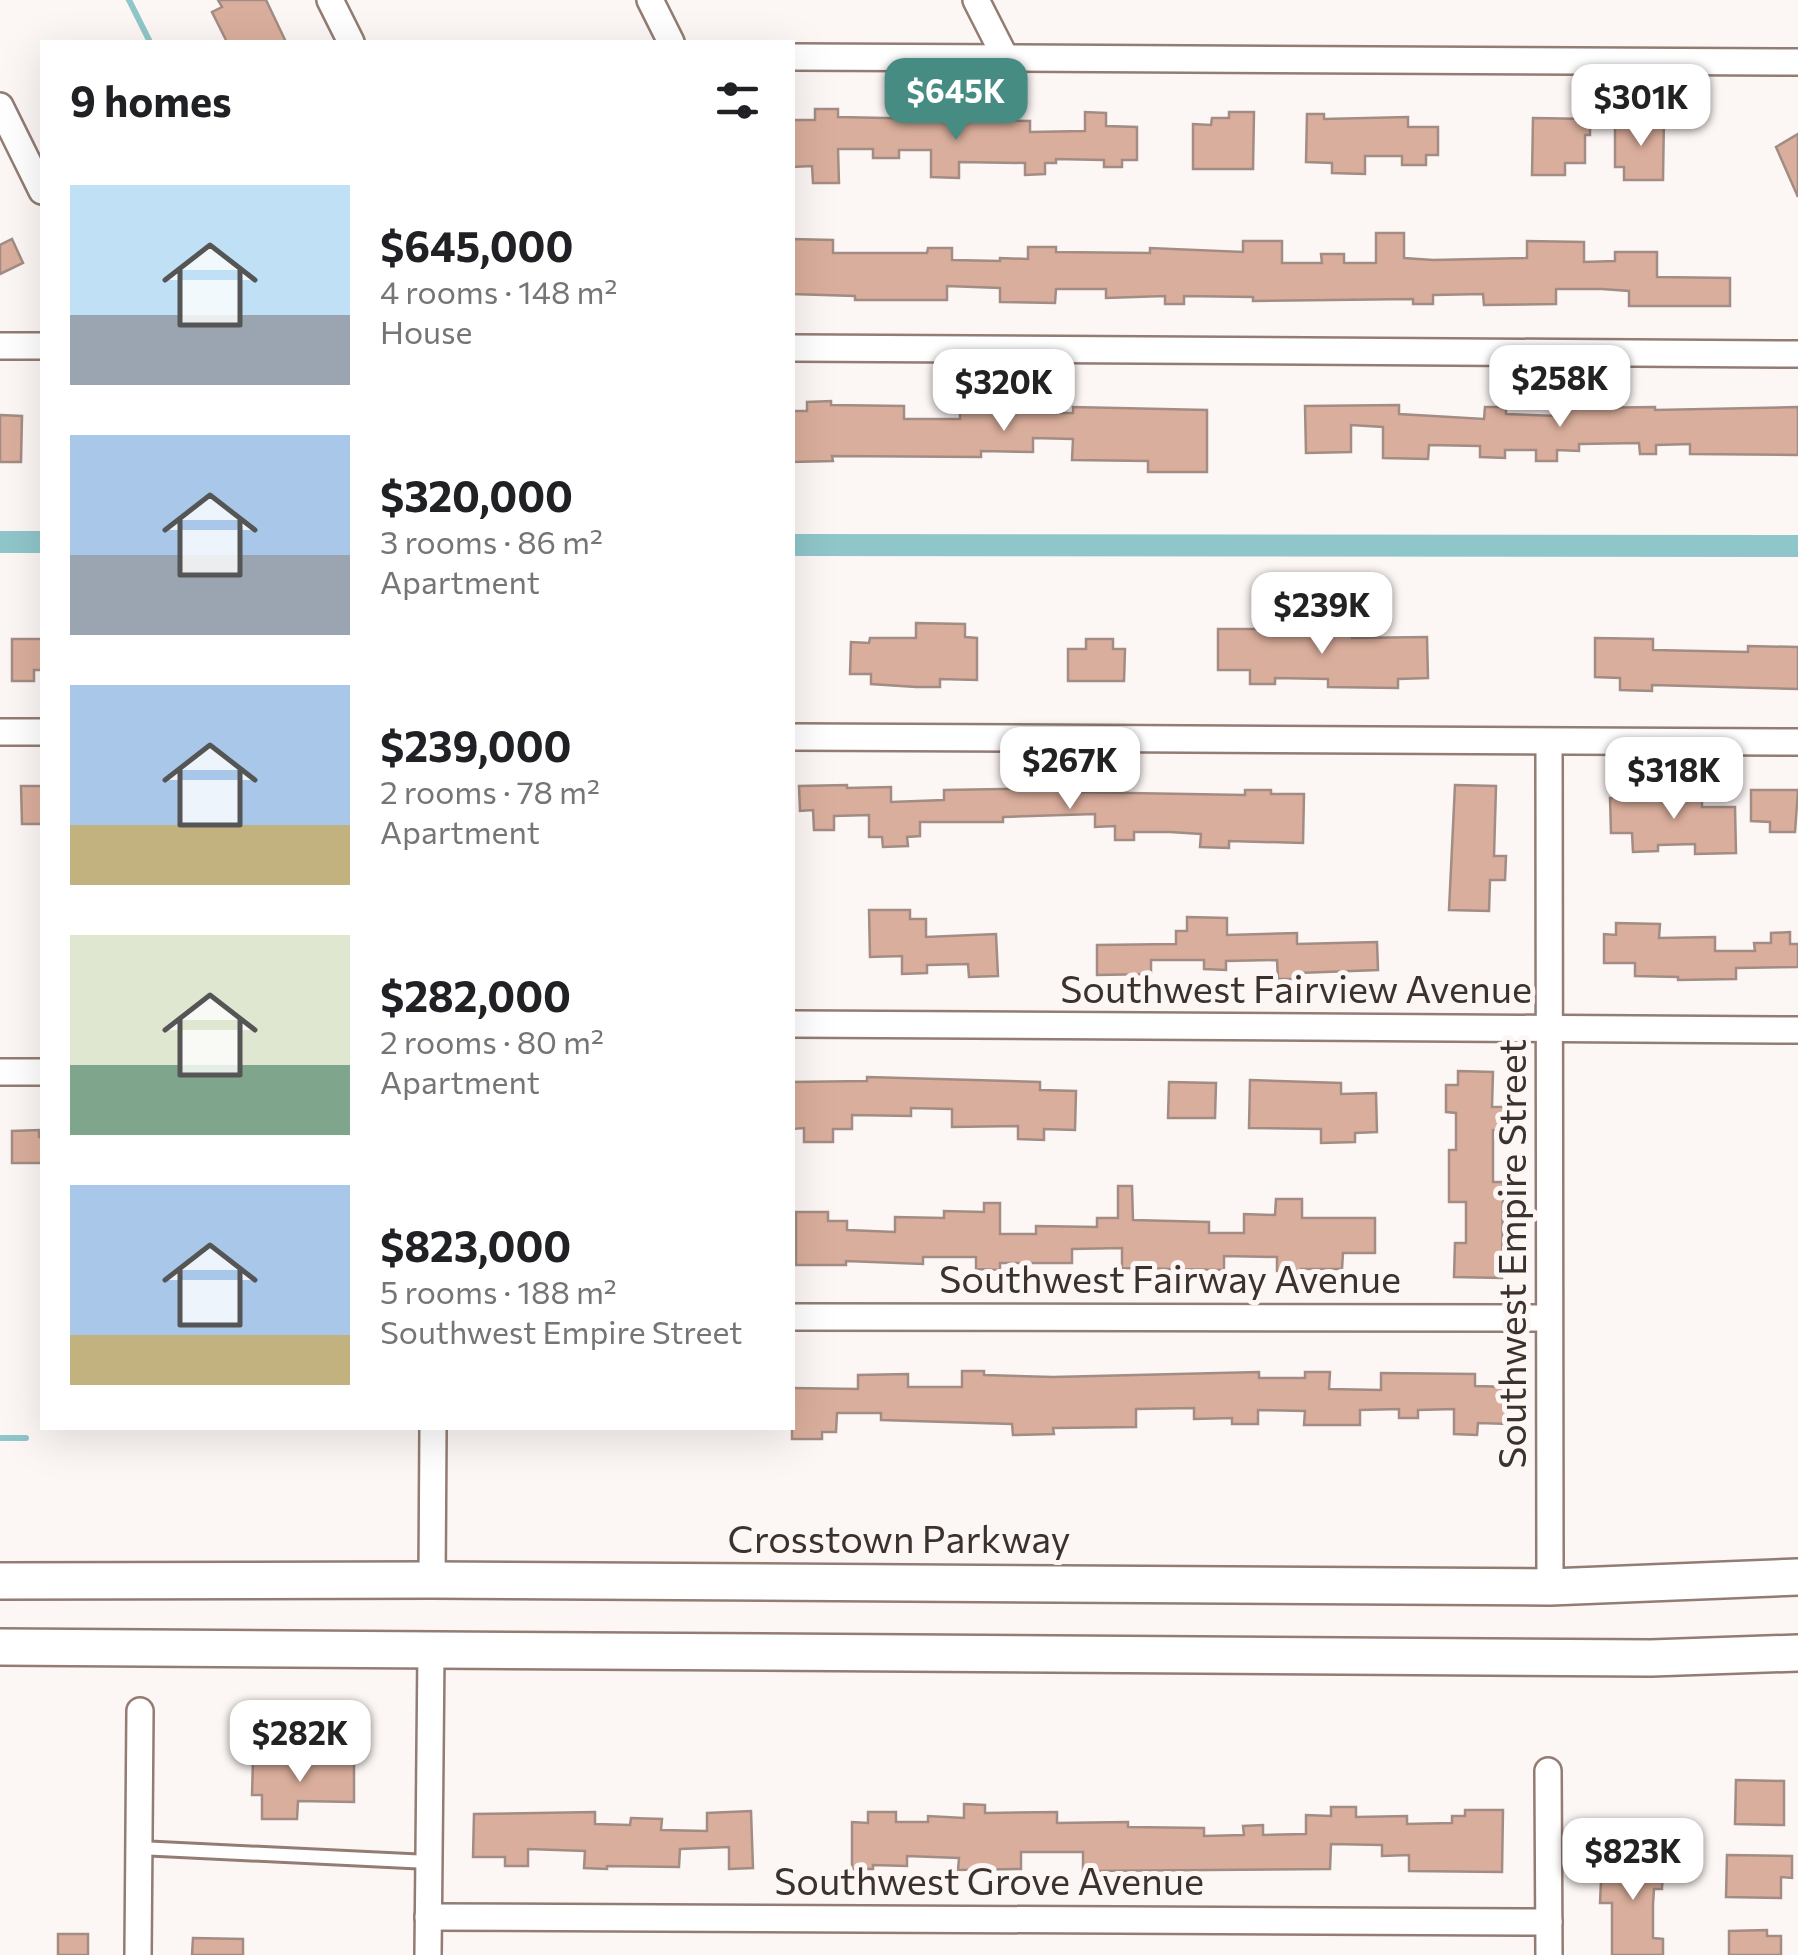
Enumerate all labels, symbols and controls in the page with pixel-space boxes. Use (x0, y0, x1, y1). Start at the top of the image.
pin: $645K (886, 58, 1026, 143)
pin: $301K (1571, 64, 1711, 149)
text: $645K (907, 70, 1005, 110)
icon: filters (710, 73, 765, 128)
text: 9 homes (70, 74, 232, 126)
text: $301K (1593, 76, 1689, 116)
text: $645,000 (380, 219, 573, 271)
icon: home (150, 225, 270, 345)
text: 4 rooms · 148 m² (380, 271, 617, 311)
text: House (380, 311, 472, 351)
pin: $258K (1490, 345, 1630, 430)
pin: $320K (934, 349, 1074, 434)
text: $258K (1511, 357, 1609, 397)
text: $320K (955, 361, 1053, 401)
text: $320,000 (380, 469, 573, 521)
icon: home (150, 475, 270, 595)
text: 3 rooms · 86 m² (380, 521, 603, 561)
text: Apartment (380, 561, 540, 601)
pin: $239K (1252, 572, 1392, 657)
text: $239K (1273, 584, 1371, 624)
text: $239,000 (380, 719, 571, 771)
icon: home (150, 725, 270, 845)
pin: $267K (1000, 727, 1140, 812)
pin: $318K (1604, 737, 1744, 822)
text: $267K (1022, 739, 1118, 779)
text: $318K (1627, 749, 1721, 789)
text: 2 rooms · 78 m² (380, 771, 600, 811)
text: Apartment (380, 811, 540, 851)
street label: Southwest Fairview Avenue (1060, 964, 1532, 1011)
text: $282,000 (380, 969, 571, 1021)
icon: home (150, 975, 270, 1095)
text: 2 rooms · 80 m² (380, 1021, 604, 1061)
street label: Southwest Empire Street (1487, 1039, 1534, 1469)
text: Apartment (380, 1061, 540, 1101)
text: $823,000 (380, 1219, 571, 1271)
icon: home (150, 1225, 270, 1345)
street label: Southwest Fairway Avenue (939, 1254, 1401, 1301)
text: 5 rooms · 188 m² (380, 1271, 617, 1311)
text: Southwest Empire Street (380, 1311, 742, 1351)
street label: Crosstown Parkway (728, 1514, 1070, 1561)
pin: $282K (230, 1700, 370, 1785)
text: $282K (252, 1712, 348, 1752)
pin: $823K (1563, 1818, 1703, 1903)
text: $823K (1584, 1830, 1682, 1870)
street label: Southwest Grove Avenue (774, 1856, 1204, 1903)

